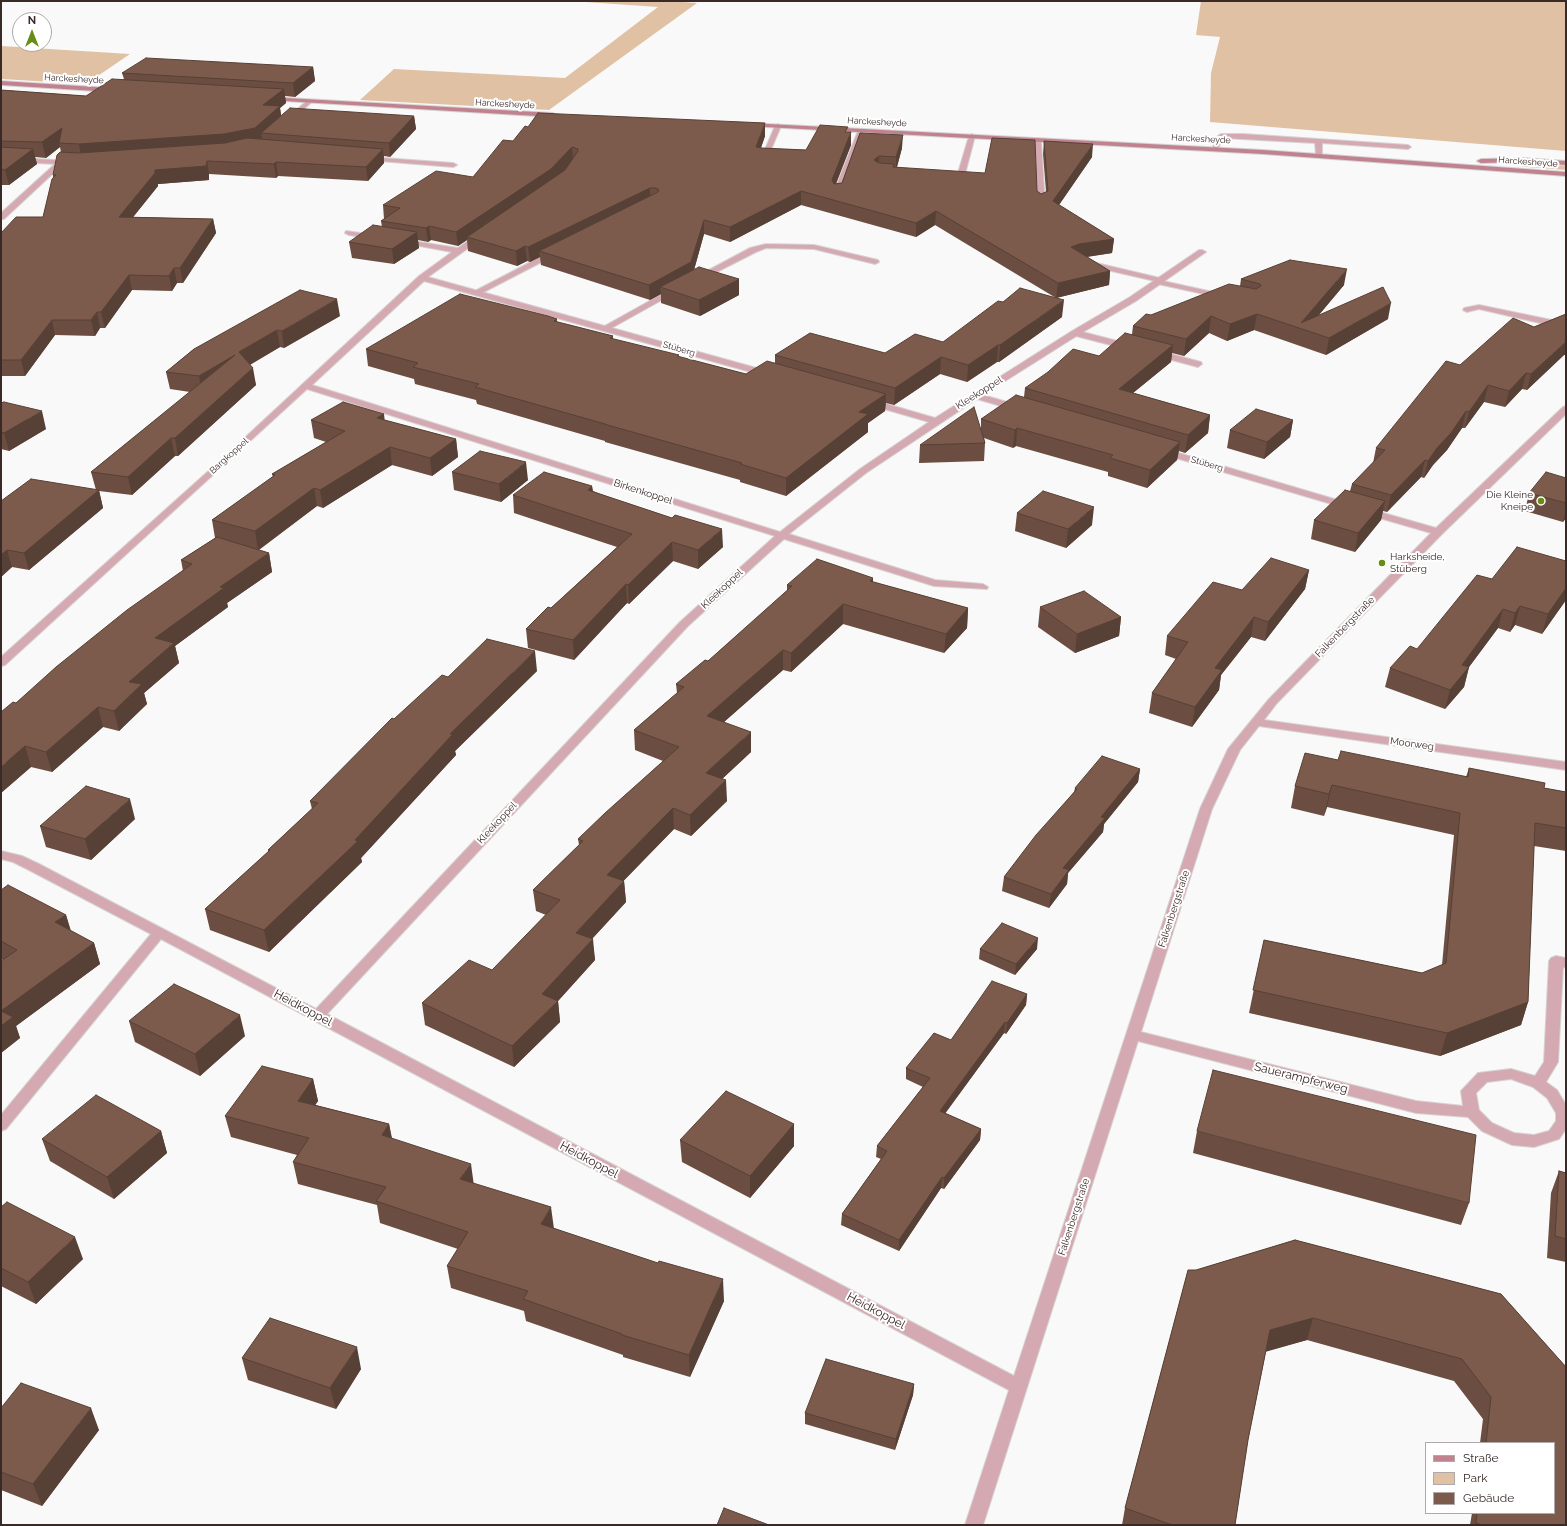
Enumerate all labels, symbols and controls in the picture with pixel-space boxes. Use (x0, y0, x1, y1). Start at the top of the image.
north arrow (12, 12, 52, 52)
text: N (28, 14, 36, 27)
street label: Harckesheyde (44, 72, 104, 86)
street label: Harckesheyde (475, 97, 535, 111)
street label: Harckesheyde (847, 115, 907, 129)
street label: Harckesheyde (1171, 132, 1231, 146)
street label: Harckesheyde (1498, 155, 1558, 169)
street label: Stüberg (662, 339, 696, 359)
street label: Kleekoppel (953, 374, 1005, 412)
street label: Bargkoppel (207, 436, 251, 476)
street label: Stüberg (1190, 454, 1224, 474)
street label: Birkenkoppel (612, 477, 674, 507)
place label: Die Kleine Kneipe (1486, 489, 1533, 512)
marker: Die Kleine Kneipe (1536, 496, 1546, 506)
place label: Harksheide, Stüberg (1390, 551, 1445, 574)
marker: Harksheide, Stüberg (1377, 558, 1387, 568)
street label: Kleekoppel (699, 567, 745, 611)
street label: Falkenbergstraße (1313, 594, 1377, 660)
street label: Moorweg (1389, 735, 1435, 753)
street label: Kleekoppel (475, 800, 519, 846)
street label: Falkenbergstraße (1156, 869, 1192, 949)
street label: Heidkoppel (271, 987, 335, 1029)
street label: Sauerampferweg (1253, 1059, 1349, 1097)
street label: Heidkoppel (557, 1139, 621, 1181)
street label: Falkenbergstraße (1056, 1177, 1092, 1257)
street label: Heidkoppel (844, 1290, 908, 1332)
legend (1425, 1442, 1555, 1514)
text: Straße (1463, 1451, 1499, 1465)
text: Park (1463, 1471, 1488, 1485)
text: Gebäude (1463, 1491, 1514, 1505)

